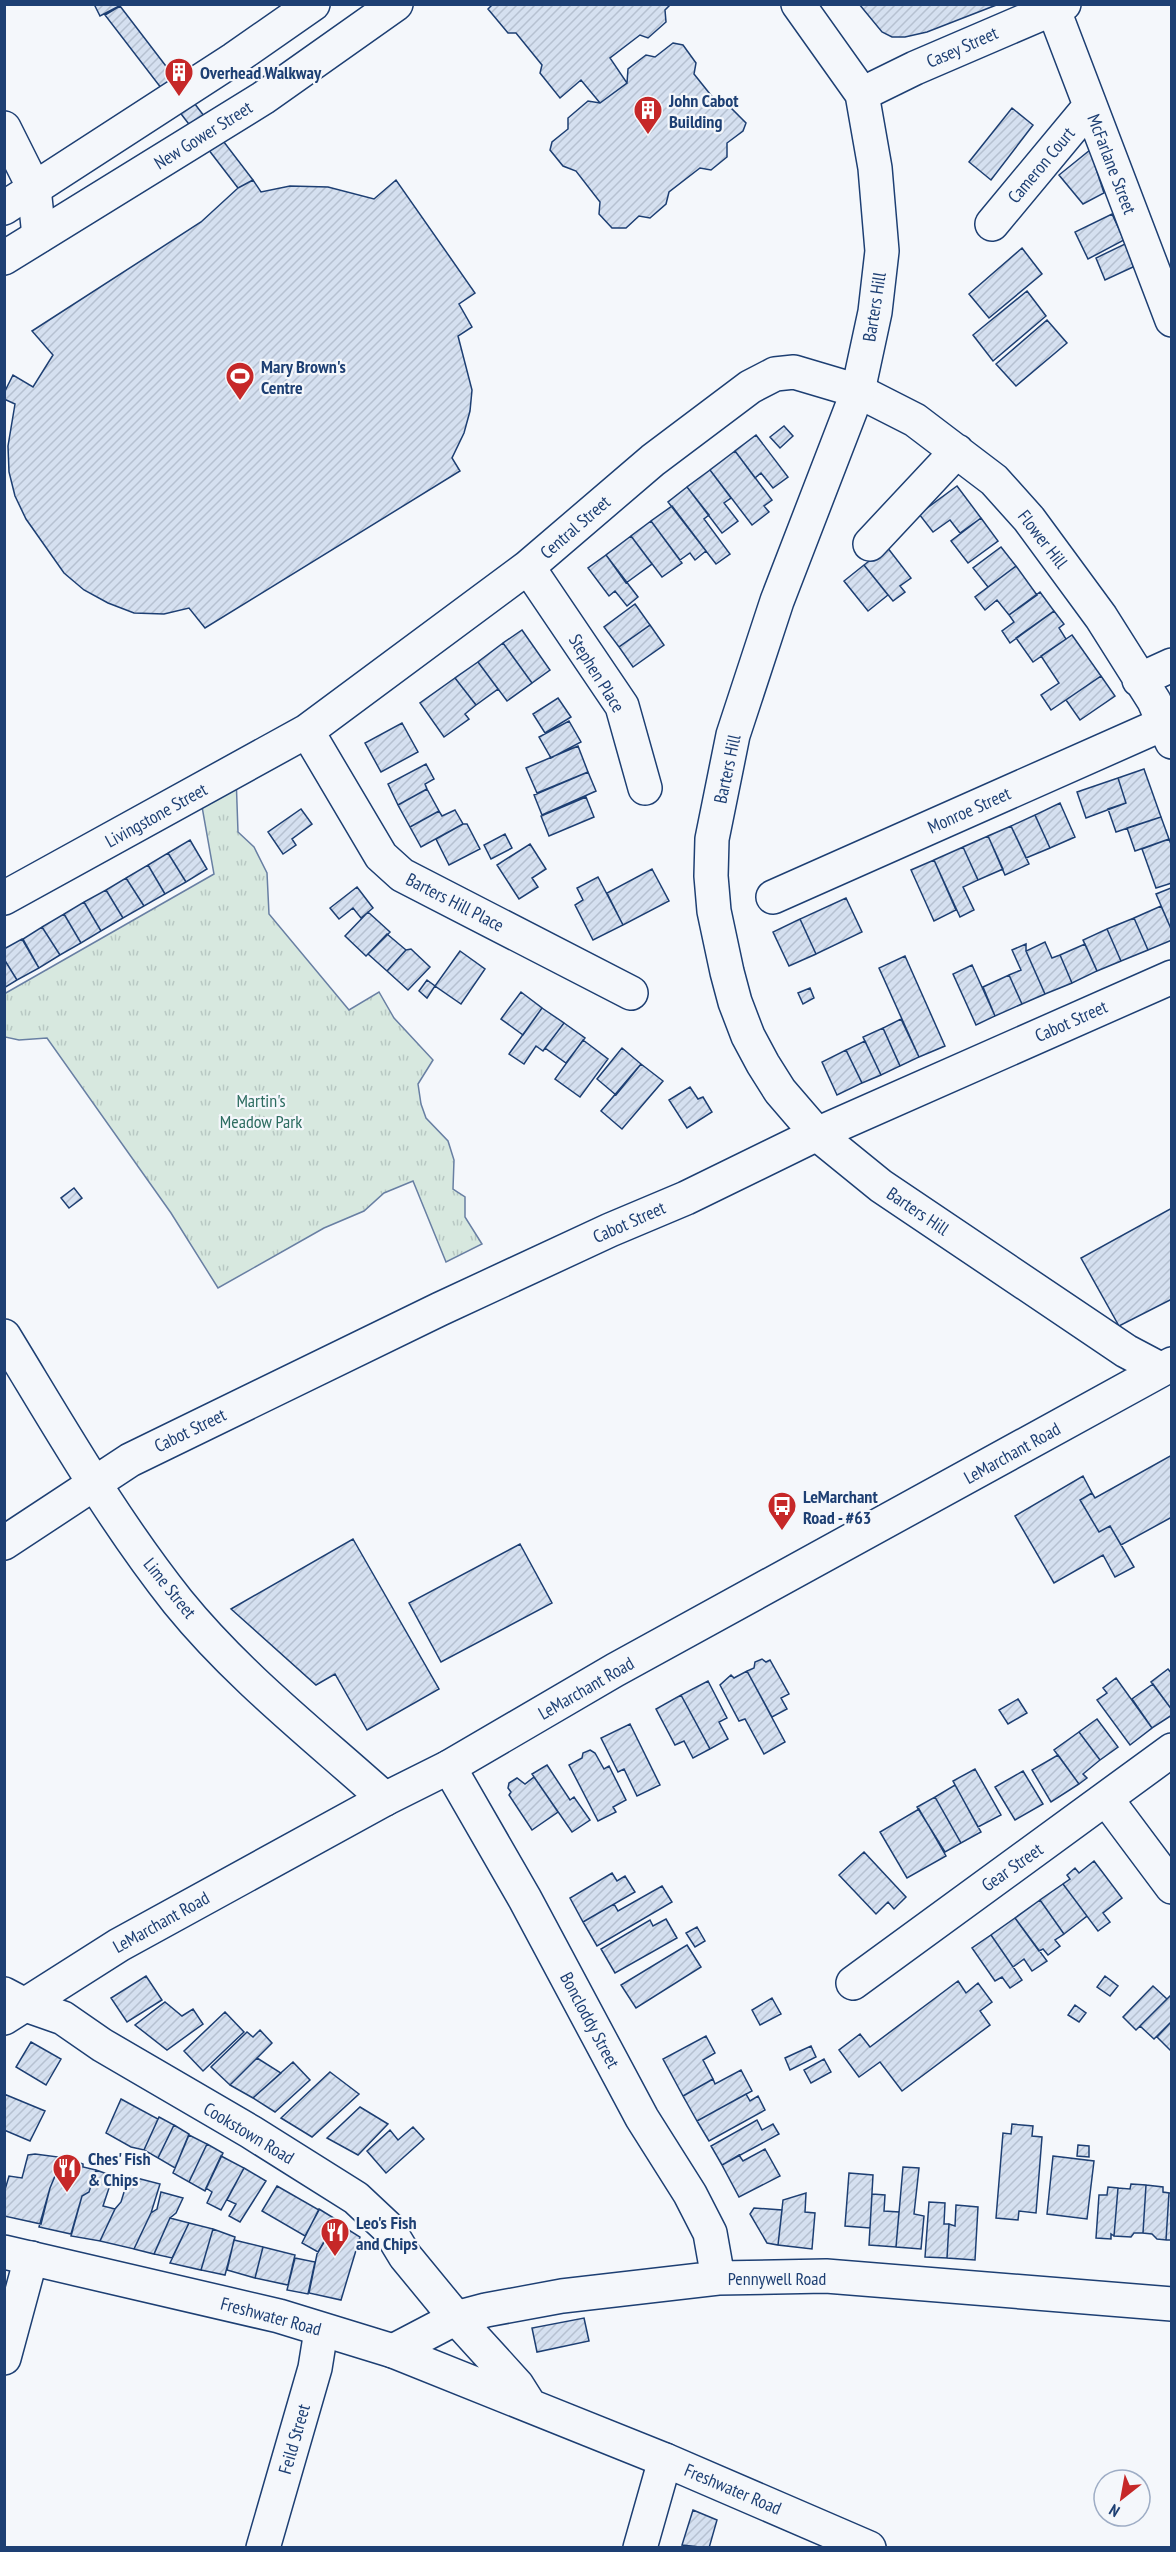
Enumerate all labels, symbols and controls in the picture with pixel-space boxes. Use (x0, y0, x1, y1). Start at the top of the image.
street label: Casey Street (923, 21, 1001, 73)
building icon: Overhead Walkway (163, 56, 195, 98)
place label: Overhead Walkway (200, 61, 322, 84)
place label: John Cabot Building (668, 89, 739, 133)
building icon: John Cabot Building (632, 94, 664, 136)
street label: New Gower Street (150, 96, 256, 174)
street label: McFarlane Street (1082, 111, 1142, 217)
street label: Cameron Court (1002, 122, 1080, 208)
street label: Barters Hill (857, 270, 891, 343)
place label: Mary Brown's Centre (261, 355, 346, 399)
sports icon: Mary Brown's Centre (224, 360, 256, 402)
street label: Central Street (535, 490, 615, 564)
street label: Flower Hill (1013, 505, 1073, 573)
street label: Stephen Place (564, 630, 630, 716)
street label: Barters Hill (708, 732, 746, 806)
street label: Livingstone Street (101, 778, 211, 852)
street label: Monroe Street (924, 782, 1014, 838)
street label: Barters Hill Place (402, 867, 508, 937)
street label: Cabot Street (1031, 995, 1111, 1047)
park label: Martin's Meadow Park (220, 1089, 302, 1133)
street label: Barters Hill (883, 1182, 954, 1241)
street label: Cabot Street (589, 1196, 669, 1248)
street label: Cabot Street (150, 1403, 230, 1457)
street label: LeMarchant Road (960, 1417, 1064, 1489)
place label: LeMarchant Road - #63 (803, 1485, 878, 1529)
bus stop icon: LeMarchant Road - #63 (766, 1490, 798, 1532)
street label: Lime Street (139, 1553, 201, 1623)
street label: LeMarchant Road (534, 1651, 638, 1725)
street label: Gear Street (977, 1838, 1047, 1896)
street label: LeMarchant Road (109, 1886, 213, 1958)
street label: Boncloddy Street (555, 1968, 625, 2072)
street label: Cookstown Road (199, 2097, 299, 2169)
place label: Ches' Fish & Chips (88, 2147, 151, 2191)
restaurant icon: Ches' Fish & Chips (51, 2152, 83, 2194)
place label: Leo's Fish and Chips (356, 2211, 418, 2255)
restaurant icon: Leo's Fish and Chips (319, 2216, 351, 2258)
street label: Pennywell Road (728, 2267, 826, 2290)
street label: Freshwater Road (218, 2292, 324, 2340)
street label: Feild Street (273, 2401, 315, 2477)
street label: Freshwater Road (681, 2458, 785, 2520)
north arrow (1092, 2468, 1152, 2528)
text: N (1105, 2500, 1123, 2522)

